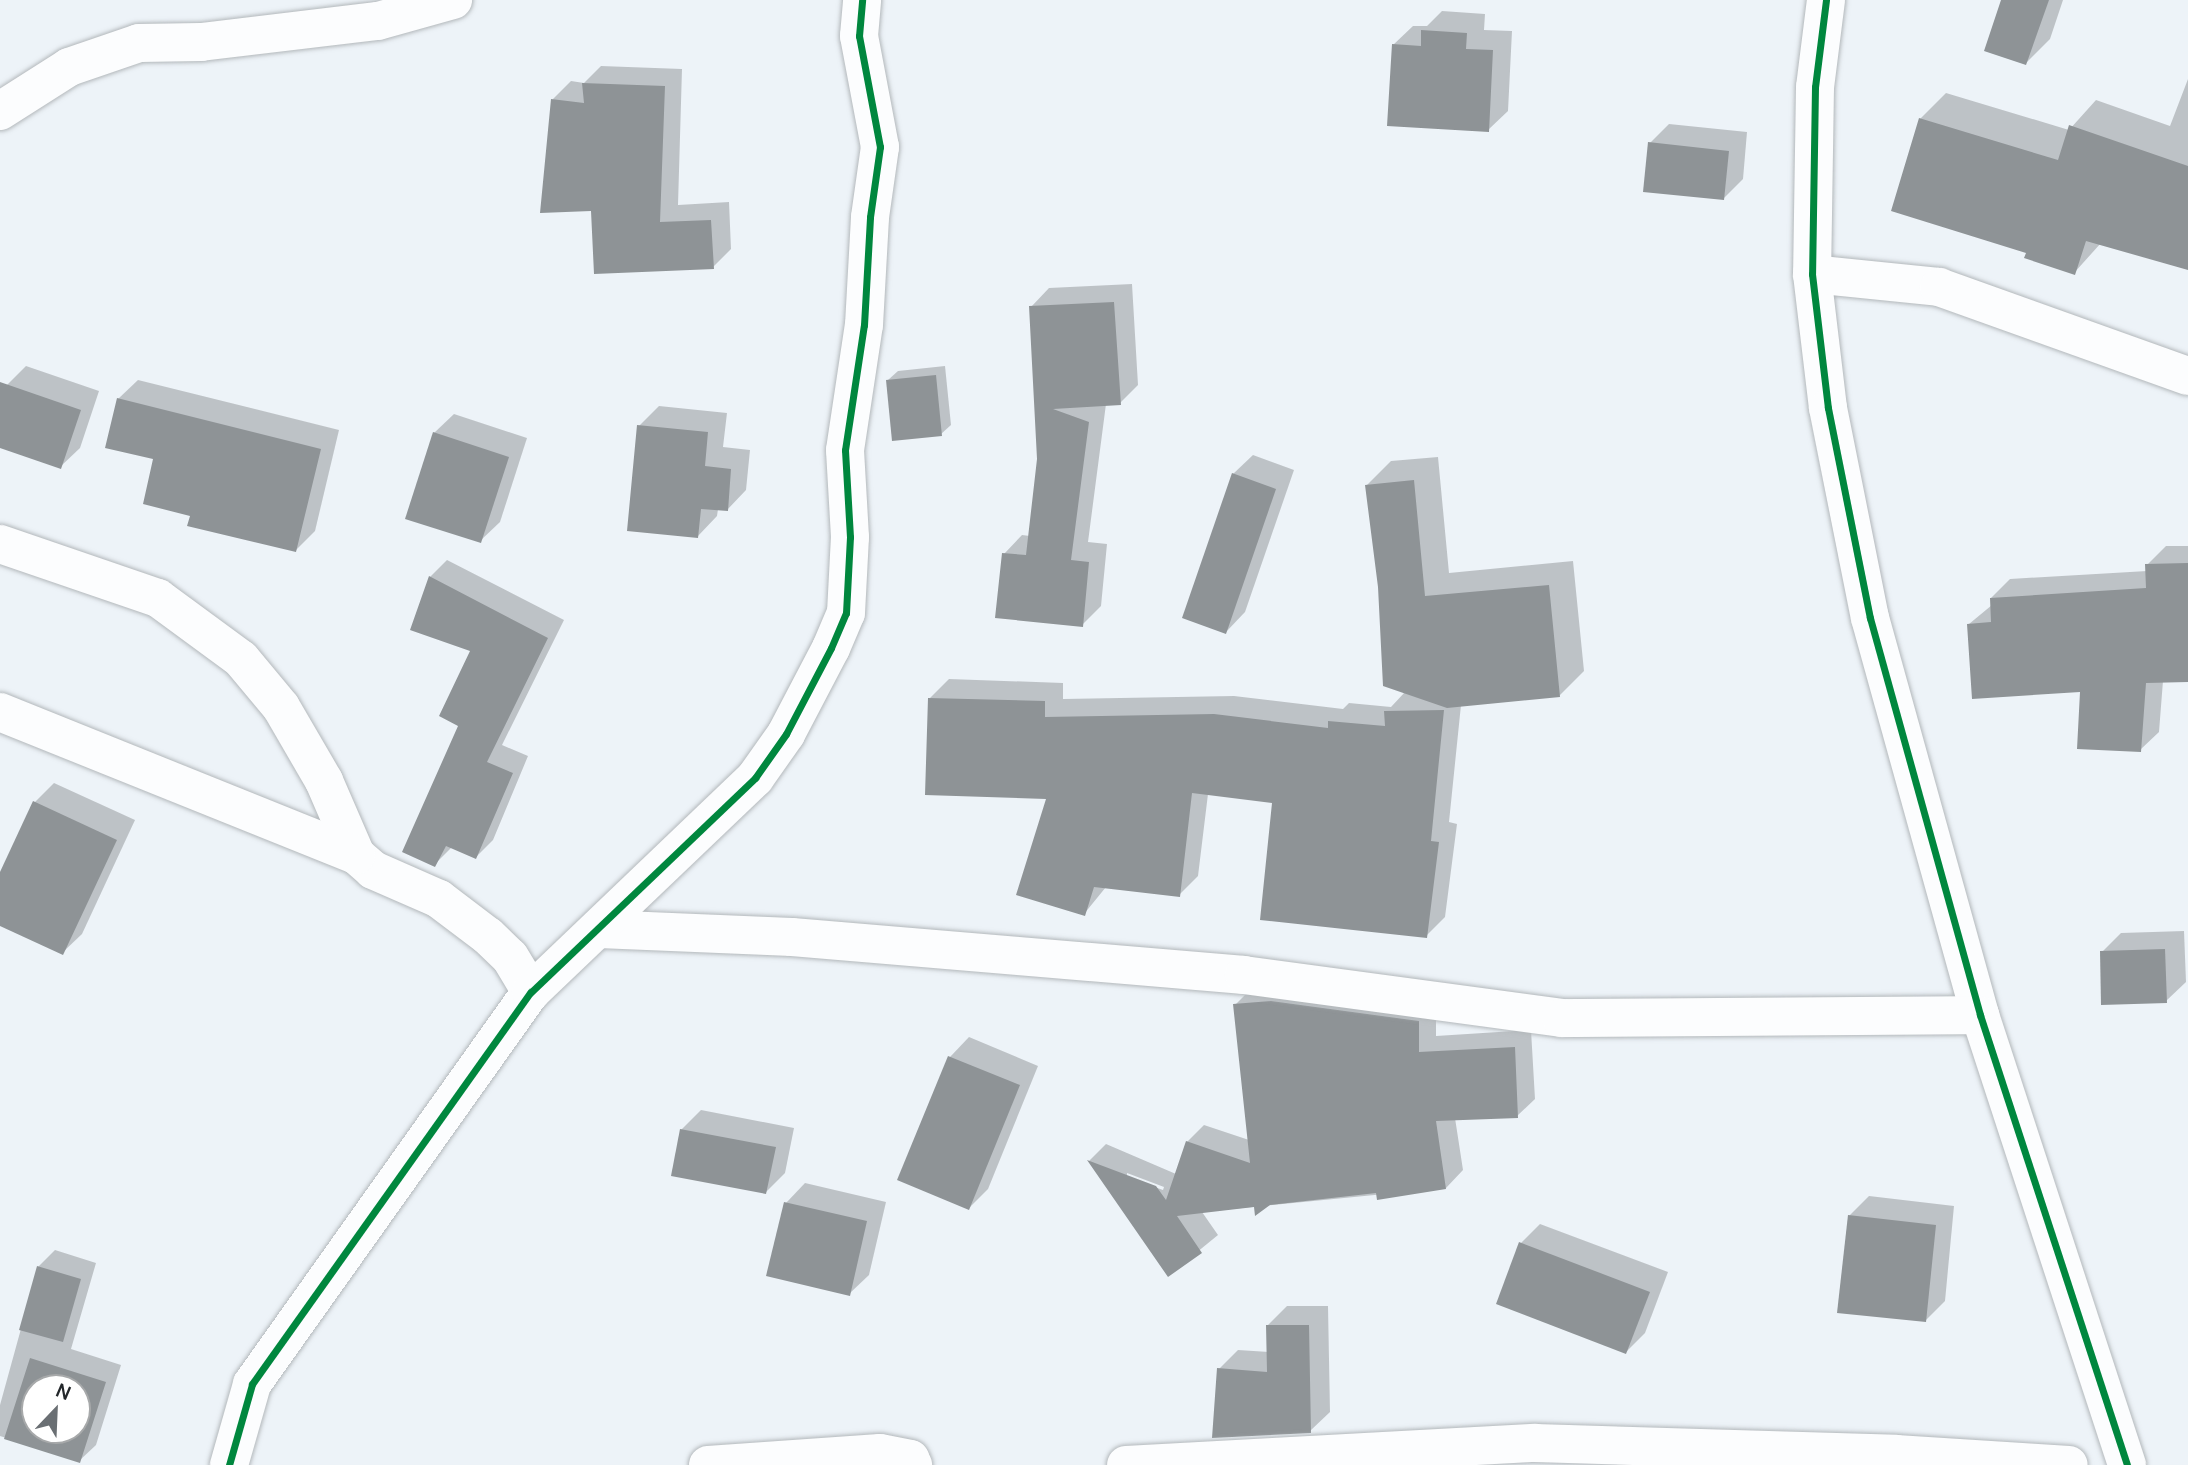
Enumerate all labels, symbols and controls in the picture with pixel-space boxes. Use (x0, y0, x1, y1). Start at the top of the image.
north arrow (21, 1374, 91, 1444)
text: N (52, 1377, 75, 1406)

